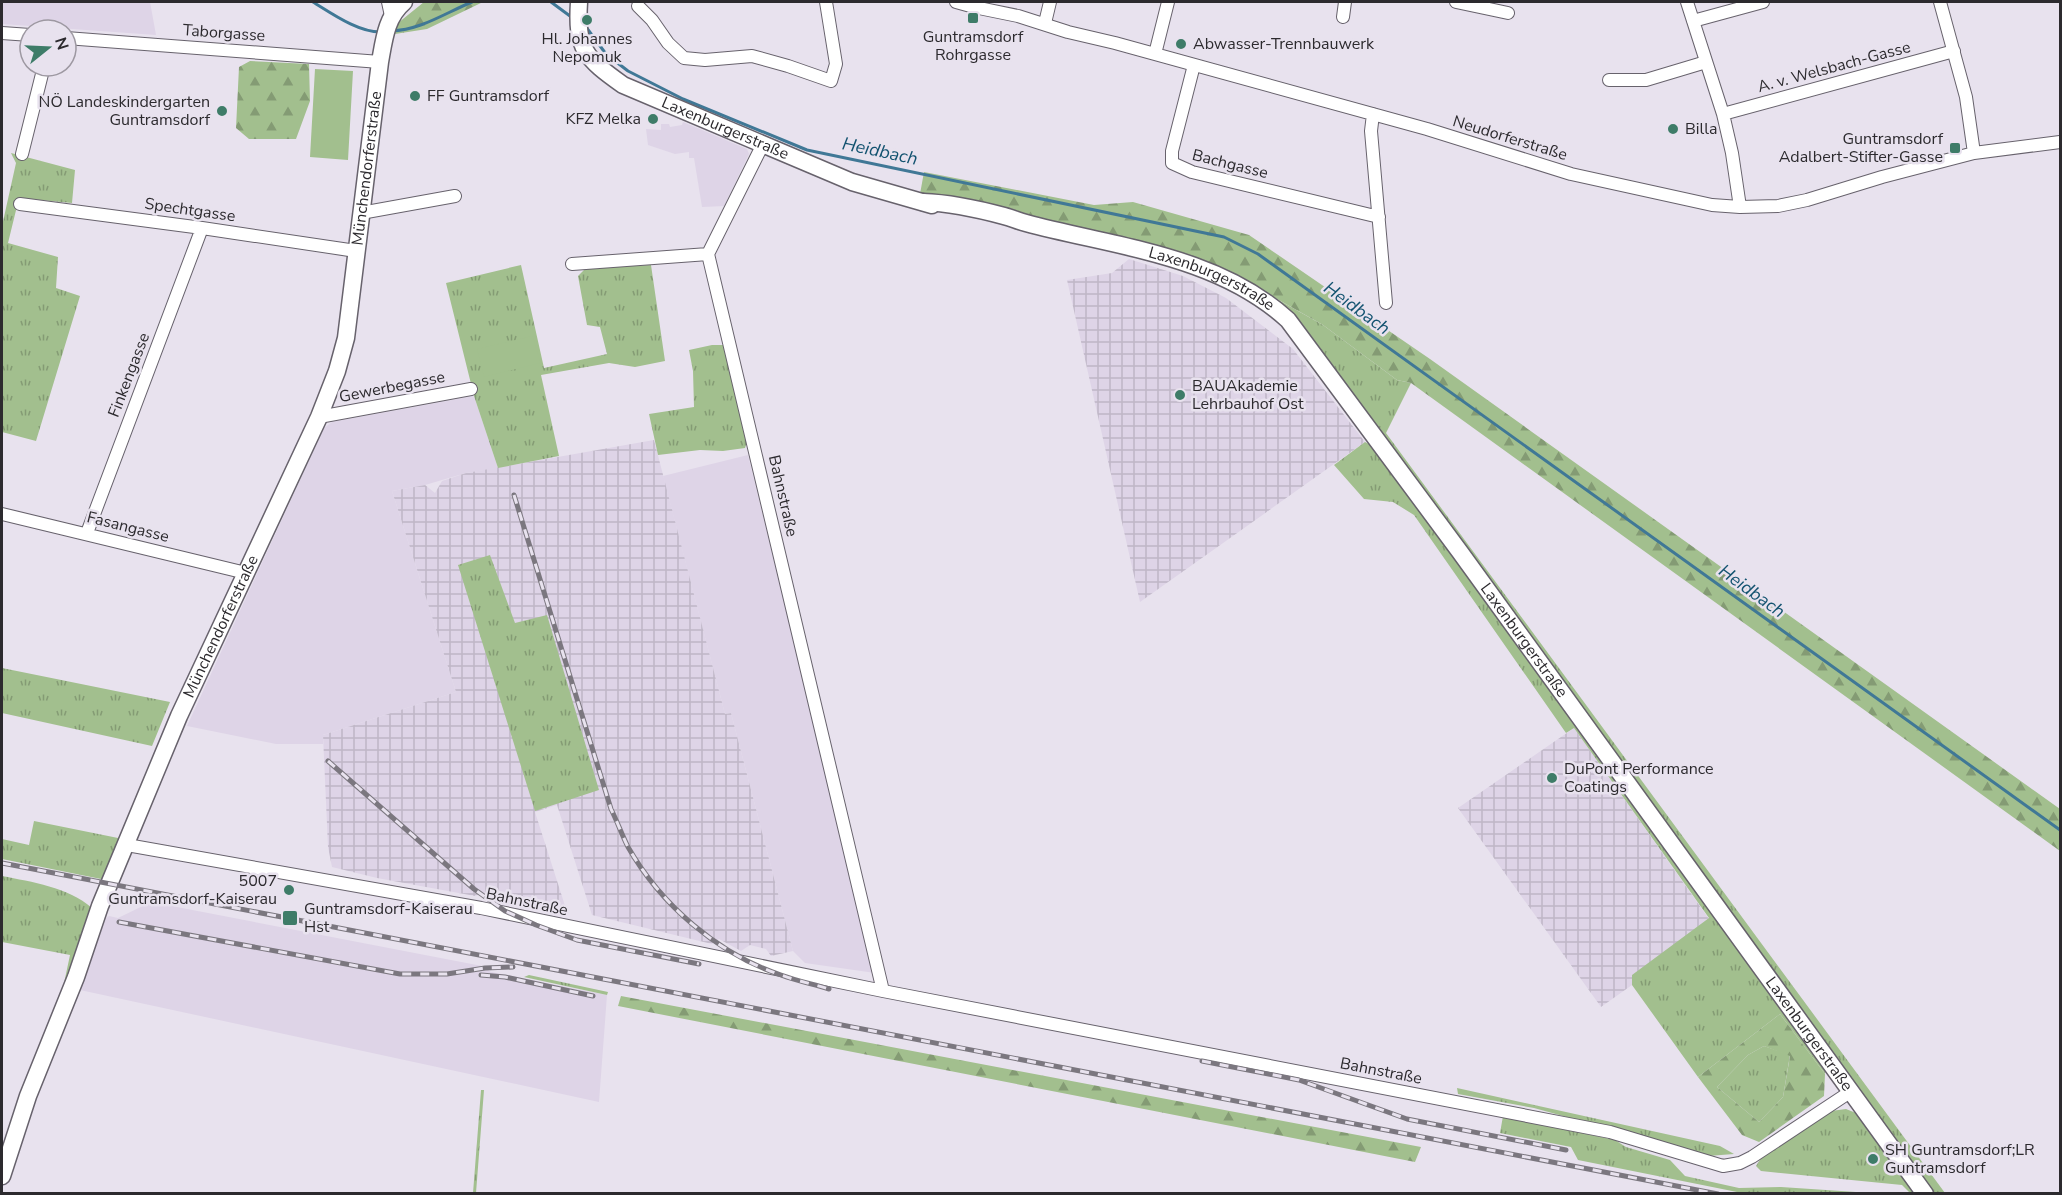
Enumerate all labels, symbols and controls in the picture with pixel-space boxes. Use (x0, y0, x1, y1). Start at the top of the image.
marker: Guntramsdorf Rohrgasse (966, 11, 980, 25)
marker: Hl. Johannes Nepomuk (580, 13, 594, 27)
north arrow (18, 18, 78, 78)
street label: Taborgasse (182, 19, 266, 47)
place label: Guntramsdorf Rohrgasse (923, 26, 1024, 66)
place label: Hl. Johannes Nepomuk (542, 28, 632, 68)
place label: Abwasser-Trennbauwerk (1193, 33, 1375, 55)
text: N (49, 35, 74, 53)
street label: A. v. Welsbach-Gasse (1755, 36, 1913, 98)
marker: Abwasser-Trennbauwerk (1174, 37, 1188, 51)
place label: FF Guntramsdorf (427, 85, 550, 107)
marker: FF Guntramsdorf (408, 89, 422, 103)
street label: Münchendorferstraße (347, 90, 387, 247)
place label: NÖ Landeskindergarten Guntramsdorf (39, 91, 211, 131)
street label: Laxenburgerstraße (658, 92, 792, 165)
marker: NÖ Landeskindergarten Guntramsdorf (215, 104, 229, 118)
place label: KFZ Melka (566, 108, 641, 130)
street label: Neudorferstraße (1450, 110, 1570, 166)
marker: KFZ Melka (646, 112, 660, 126)
place label: Billa (1685, 118, 1717, 140)
marker: Billa (1666, 122, 1680, 136)
place label: Guntramsdorf Adalbert-Stifter-Gasse (1779, 128, 1944, 168)
water label: Heidbach (840, 131, 920, 171)
marker: Guntramsdorf Adalbert-Stifter-Gasse (1948, 141, 1962, 155)
street label: Bachgasse (1190, 144, 1270, 184)
street label: Spechtgasse (143, 193, 237, 227)
street label: Laxenburgerstraße (1146, 241, 1279, 316)
water label: Heidbach (1319, 276, 1395, 340)
street label: Finkengasse (103, 330, 155, 420)
street label: Gewerbegasse (337, 366, 447, 408)
place label: BAUAkademie Lehrbauhof Ost (1192, 375, 1304, 415)
marker: BAUAkademie Lehrbauhof Ost (1173, 388, 1187, 402)
street label: Bahnstraße (763, 453, 803, 539)
street label: Fasangasse (85, 506, 171, 548)
street label: Münchendorferstraße (178, 551, 264, 701)
water label: Heidbach (1714, 559, 1790, 623)
street label: Laxenburgerstraße (1475, 579, 1573, 702)
place label: DuPont Performance Coatings (1564, 758, 1714, 798)
marker: DuPont Performance Coatings (1545, 771, 1559, 785)
place label: 5007 Guntramsdorf-Kaiserau (108, 870, 277, 910)
marker: 5007 Guntramsdorf-Kaiserau (282, 883, 296, 897)
street label: Bahnstraße (484, 883, 570, 921)
place label: Guntramsdorf-Kaiserau Hst (304, 898, 473, 938)
marker: Guntramsdorf-Kaiserau Hst (281, 909, 299, 927)
street label: Laxenburgerstraße (1760, 972, 1858, 1096)
street label: Bahnstraße (1338, 1052, 1424, 1090)
place label: SH Guntramsdorf;LR Guntramsdorf (1885, 1139, 2035, 1179)
marker: SH Guntramsdorf;LR Guntramsdorf (1866, 1152, 1880, 1166)

